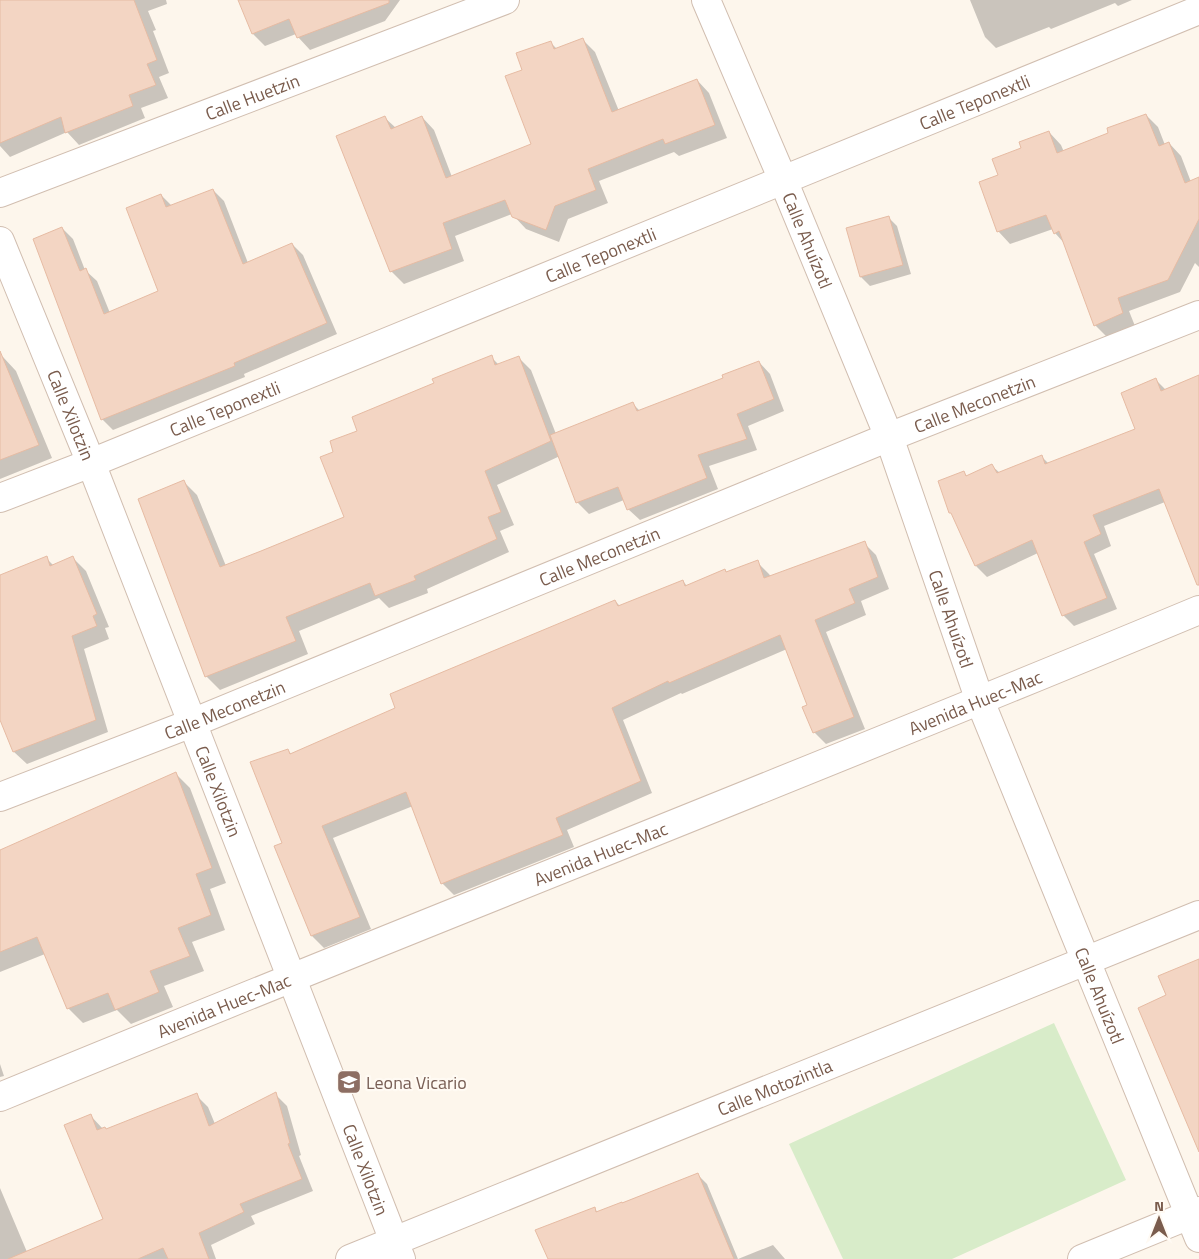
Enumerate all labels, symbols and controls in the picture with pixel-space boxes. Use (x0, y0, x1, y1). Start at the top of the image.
street label: Calle Huetzin (201, 66, 303, 127)
street label: Calle Teponextli (915, 67, 1034, 137)
street label: Calle Ahuízotl (776, 188, 840, 293)
street label: Calle Teponextli (541, 220, 660, 289)
street label: Calle Xilotzin (41, 365, 102, 464)
street label: Calle Meconetzin (910, 367, 1039, 439)
street label: Calle Teponextli (165, 374, 284, 443)
street label: Calle Meconetzin (535, 519, 664, 593)
street label: Calle Ahuízotl (922, 566, 981, 671)
street label: Avenida Huec-Mac (904, 663, 1046, 742)
street label: Calle Meconetzin (160, 673, 289, 746)
street label: Calle Xilotzin (189, 741, 249, 841)
street label: Avenida Huec-Mac (530, 815, 672, 893)
street label: Calle Ahuízotl (1068, 943, 1132, 1048)
street label: Avenida Huec-Mac (153, 966, 295, 1045)
street label: Calle Motozintla (713, 1052, 836, 1122)
school or university icon: Leona Vicario (336, 1069, 362, 1095)
place label: Leona Vicario (366, 1069, 467, 1096)
street label: Calle Xilotzin (336, 1120, 396, 1219)
north arrow (1134, 1194, 1184, 1244)
text: N (1154, 1195, 1164, 1216)

